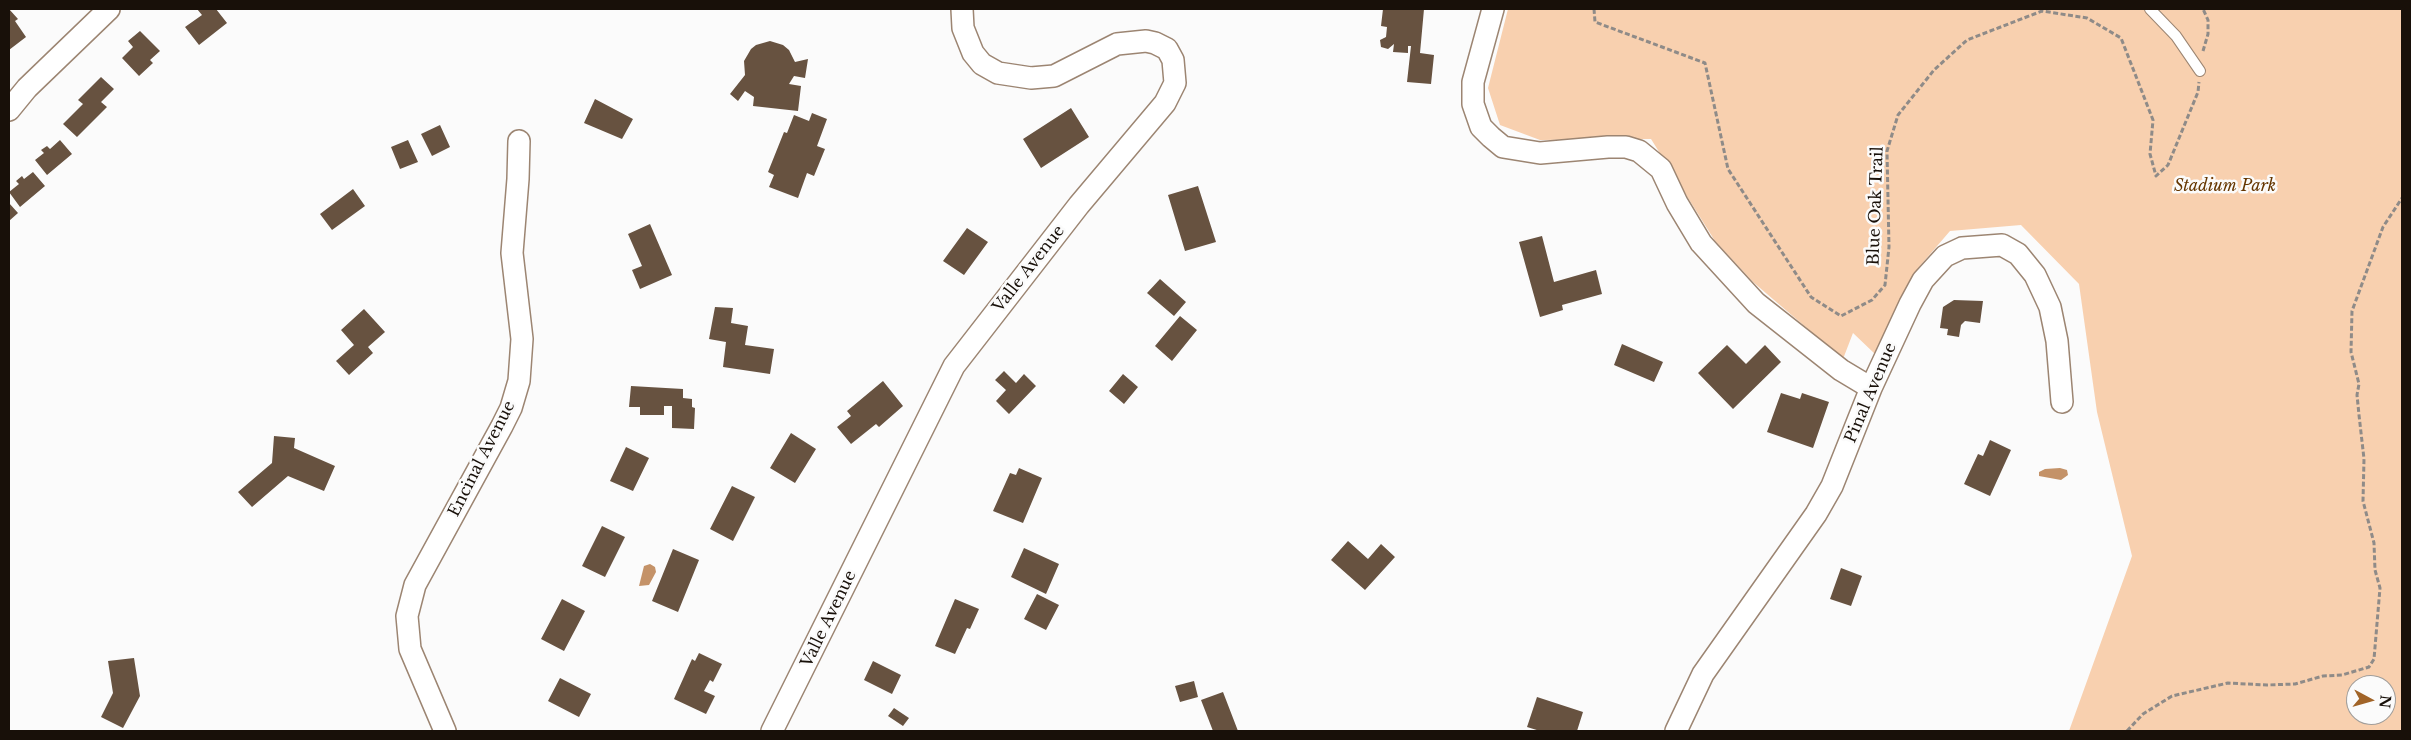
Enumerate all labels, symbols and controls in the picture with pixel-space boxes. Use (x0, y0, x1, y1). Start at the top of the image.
street label: Blue Oak Trail (1864, 146, 1888, 266)
park label: Stadium Park (2174, 176, 2276, 196)
street label: Valle Avenue (989, 222, 1069, 316)
street label: Pinal Avenue (1841, 340, 1901, 446)
street label: Encinal Avenue (445, 398, 519, 520)
street label: Valle Avenue (797, 568, 861, 670)
north arrow (2346, 675, 2396, 725)
text: N (2375, 694, 2395, 709)

